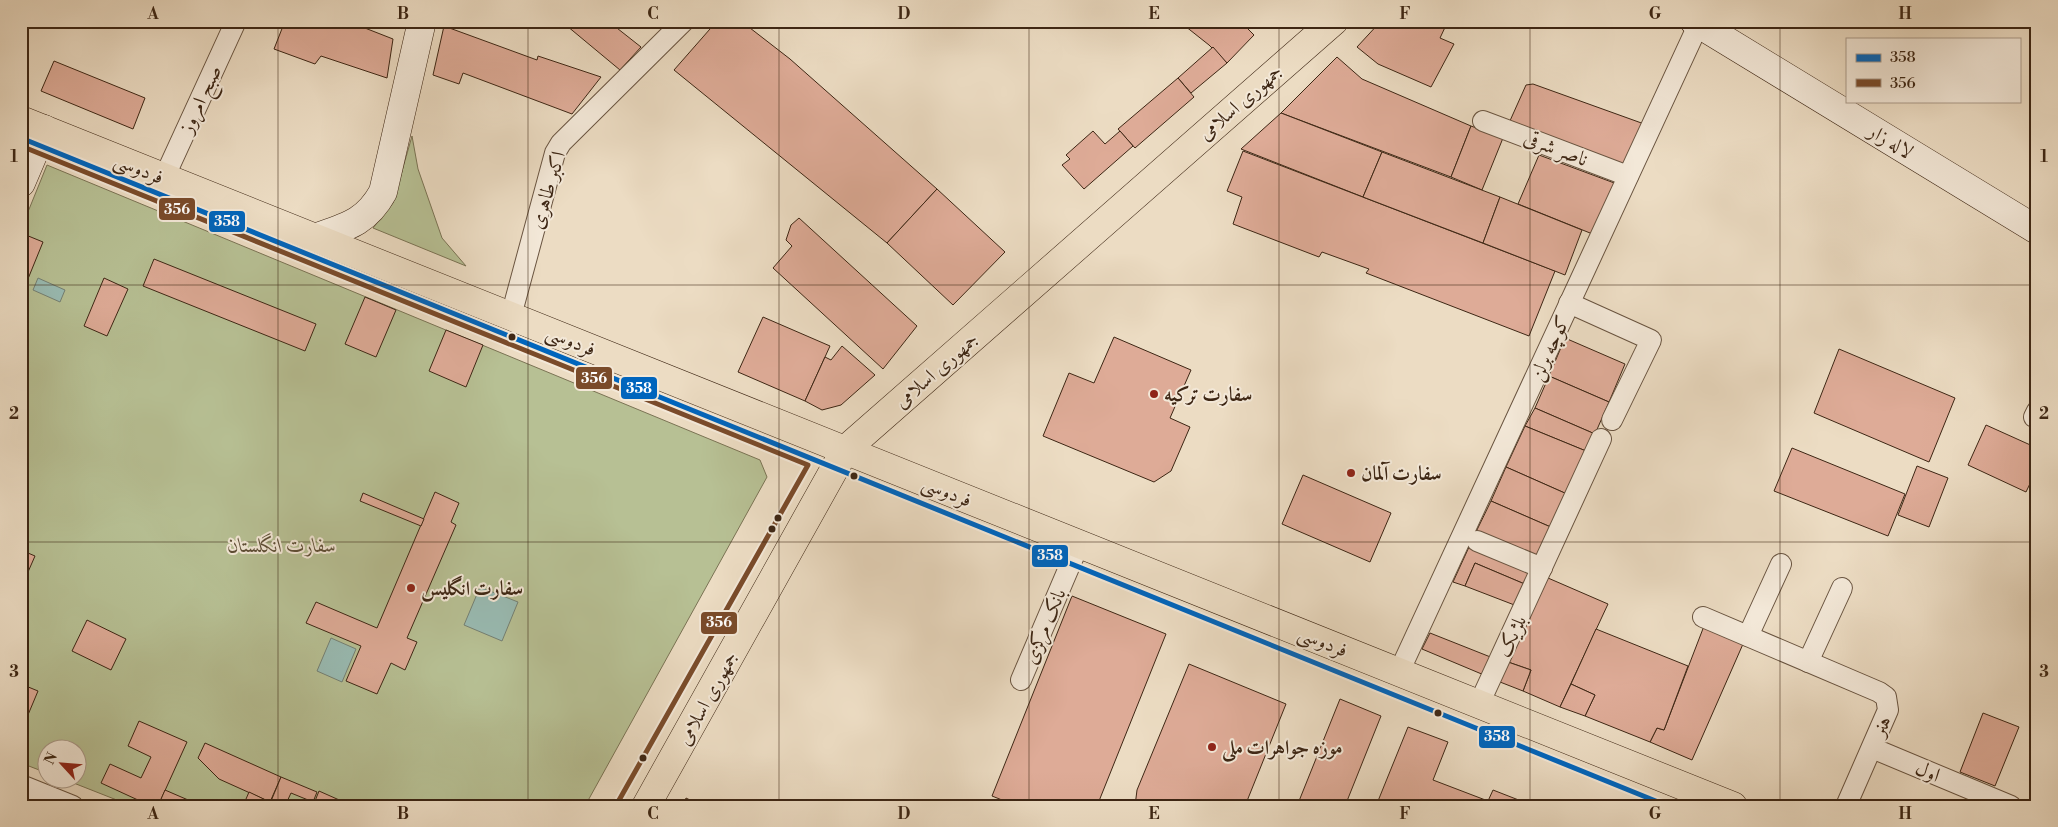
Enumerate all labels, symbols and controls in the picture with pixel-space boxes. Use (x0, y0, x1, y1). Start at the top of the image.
text: A (146, 4, 159, 24)
text: B (397, 4, 409, 24)
text: C (647, 4, 659, 24)
text: D (898, 4, 911, 24)
text: E (1148, 4, 1160, 24)
text: F (1399, 4, 1411, 24)
text: G (1649, 4, 1662, 24)
text: H (1898, 4, 1912, 24)
legend (1846, 38, 2020, 102)
text: 358 (1890, 48, 1916, 67)
street label: جمهوری اسلامی (1194, 60, 1288, 147)
street label: صبح امروز (174, 62, 232, 141)
text: 356 (1890, 74, 1916, 93)
street label: لاله زار (1861, 118, 1917, 165)
street label: ناصر شرقی (1520, 126, 1591, 173)
text: 1 (10, 147, 18, 167)
text: 1 (2040, 147, 2048, 167)
street label: فردوسی (110, 148, 167, 192)
street label: اکبر طاهری (525, 149, 572, 232)
line badge: 356 (158, 197, 196, 221)
text: 356 (164, 201, 190, 219)
line badge: 358 (208, 210, 246, 233)
text: 358 (214, 213, 240, 231)
street label: کوچه برلن (1524, 312, 1576, 385)
street label: فردوسی (542, 320, 599, 364)
street label: جمهوری اسلامی (890, 328, 984, 415)
unlabelled marker (507, 332, 517, 342)
line badge: 356 (575, 366, 613, 390)
text: 356 (581, 370, 607, 388)
line badge: 358 (620, 376, 658, 400)
text: 358 (626, 380, 652, 398)
place label: سفارت ترکیه (1164, 383, 1252, 408)
marker: سفارت ترکیه (1148, 388, 1160, 400)
text: 2 (9, 404, 19, 424)
text: 2 (2039, 404, 2049, 424)
place label: سفارت آلمان (1361, 461, 1442, 487)
marker: سفارت آلمان (1345, 467, 1357, 479)
unlabelled marker (849, 471, 859, 481)
street label: فردوسی (918, 471, 975, 515)
unlabelled marker (773, 513, 783, 523)
unlabelled marker (767, 524, 777, 534)
park label: سفارت انگلستان (228, 532, 336, 559)
line badge: 358 (1031, 544, 1069, 568)
text: 358 (1037, 547, 1063, 565)
place label: سفارت انگلیس (421, 575, 523, 602)
marker: سفارت انگلیس (405, 582, 417, 594)
street label: بانک مرکزی (1018, 585, 1072, 668)
line badge: 356 (700, 611, 738, 635)
street label: بلژیک (1492, 612, 1533, 662)
text: 356 (706, 614, 732, 632)
street label: فردوسی (1294, 621, 1351, 665)
street label: جمهوری اسلامی (672, 647, 744, 750)
text: 3 (9, 662, 19, 682)
text: 3 (2039, 662, 2049, 682)
unlabelled marker (1433, 708, 1443, 718)
street label: هنر (1866, 712, 1898, 743)
line badge: 358 (1478, 725, 1516, 749)
text: 358 (1484, 728, 1510, 746)
place label: موزه جواهرات ملی (1221, 736, 1343, 763)
north arrow (38, 740, 88, 790)
marker: موزه جواهرات ملی (1206, 741, 1218, 753)
text: N (41, 750, 62, 768)
unlabelled marker (638, 753, 648, 763)
street label: اول (1911, 756, 1944, 789)
text: A (146, 804, 159, 824)
text: B (397, 804, 409, 824)
text: C (647, 804, 659, 824)
text: D (898, 804, 911, 824)
text: E (1148, 804, 1160, 824)
text: F (1399, 804, 1411, 824)
text: G (1649, 804, 1662, 824)
text: H (1898, 804, 1912, 824)

